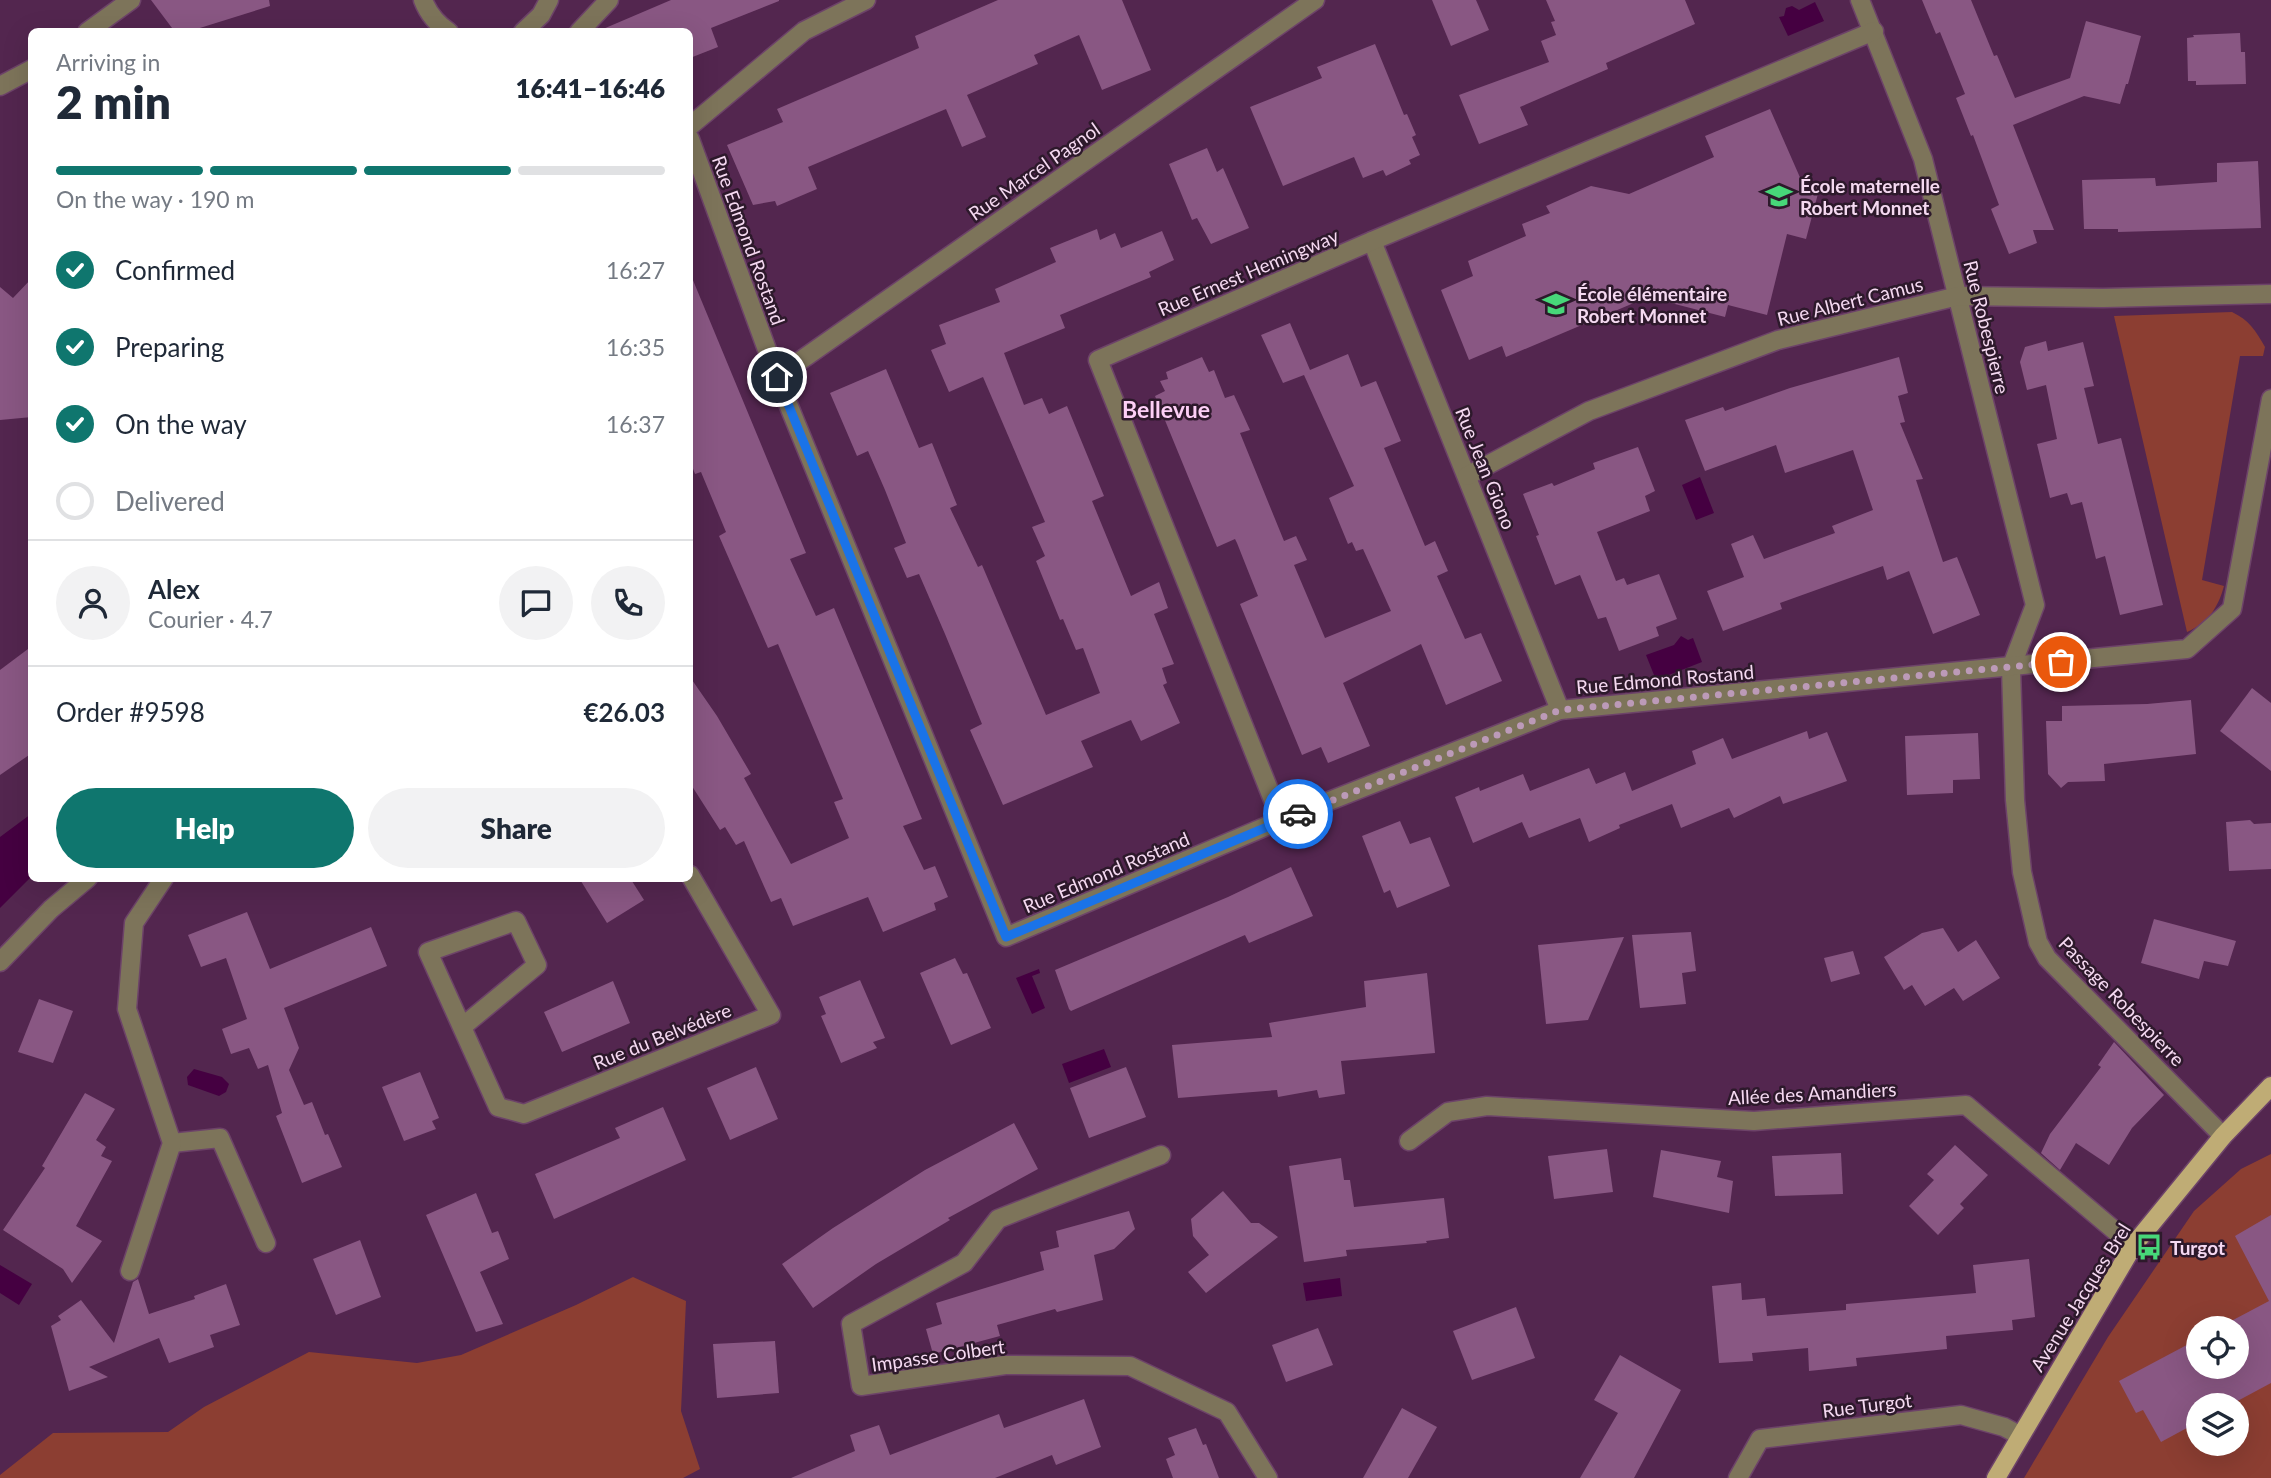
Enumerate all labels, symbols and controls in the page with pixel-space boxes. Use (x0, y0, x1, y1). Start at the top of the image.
text: Arriving in (56, 48, 160, 76)
text: 16:41–16:46 (515, 72, 665, 104)
text: 2 min (56, 74, 171, 129)
street label: Rue Marcel Pagnol (964, 117, 1104, 225)
street label: Rue Edmond Rostand (708, 152, 790, 328)
place label: École maternelle Robert Monnet (1800, 174, 1940, 219)
school or university icon: École maternelle Robert Monnet (1764, 181, 1794, 211)
text: On the way · 190 m (56, 185, 255, 213)
street label: Rue Ernest Hemingway (1154, 223, 1342, 320)
icon: check (56, 251, 94, 289)
text: Confirmed (115, 254, 235, 286)
text: 16:27 (606, 256, 665, 284)
street label: Rue Robespierre (1959, 258, 2015, 396)
street label: Rue Albert Camus (1775, 272, 1925, 330)
place label: École élémentaire Robert Monnet (1577, 282, 1727, 327)
school or university icon: École élémentaire Robert Monnet (1541, 289, 1571, 319)
icon: check (56, 328, 94, 366)
text: Preparing (115, 331, 224, 363)
text: 16:35 (606, 333, 665, 361)
pin (747, 347, 807, 407)
icon: home (758, 358, 796, 396)
district label: Bellevue (1122, 395, 1210, 423)
street label: Rue Jean Giono (1451, 404, 1521, 532)
icon: check (56, 405, 94, 443)
text: On the way (115, 408, 247, 440)
text: 16:37 (606, 410, 665, 438)
text: Delivered (115, 485, 225, 517)
button: person (56, 566, 130, 640)
button: chat (499, 566, 573, 640)
button: phone (591, 566, 665, 640)
text: Alex (148, 573, 200, 605)
text: Courier · 4.7 (148, 605, 273, 633)
pin (2031, 632, 2091, 692)
icon: bag (2042, 643, 2080, 681)
street label: Rue Edmond Rostand (1575, 660, 1755, 698)
text: Order #9598 (56, 696, 205, 728)
text: €26.03 (583, 696, 665, 728)
courier (1263, 779, 1333, 849)
button: Help (56, 788, 354, 868)
button: Share (368, 788, 665, 868)
icon: car (1279, 795, 1317, 833)
street label: Rue Edmond Rostand (1019, 827, 1193, 917)
street label: Passage Robespierre (2054, 932, 2190, 1070)
street label: Rue du Belvédère (590, 998, 734, 1074)
street label: Allée des Amandiers (1727, 1077, 1897, 1109)
street label: Avenue Jacques Brel (2025, 1219, 2135, 1375)
bus stop icon: Turgot (2134, 1232, 2164, 1262)
place label: Turgot (2170, 1236, 2225, 1259)
map controls (2186, 1316, 2249, 1456)
button: locate (2186, 1316, 2249, 1379)
street label: Impasse Colbert (870, 1334, 1006, 1376)
street label: Rue Turgot (1821, 1388, 1913, 1422)
button: layers (2186, 1393, 2249, 1456)

